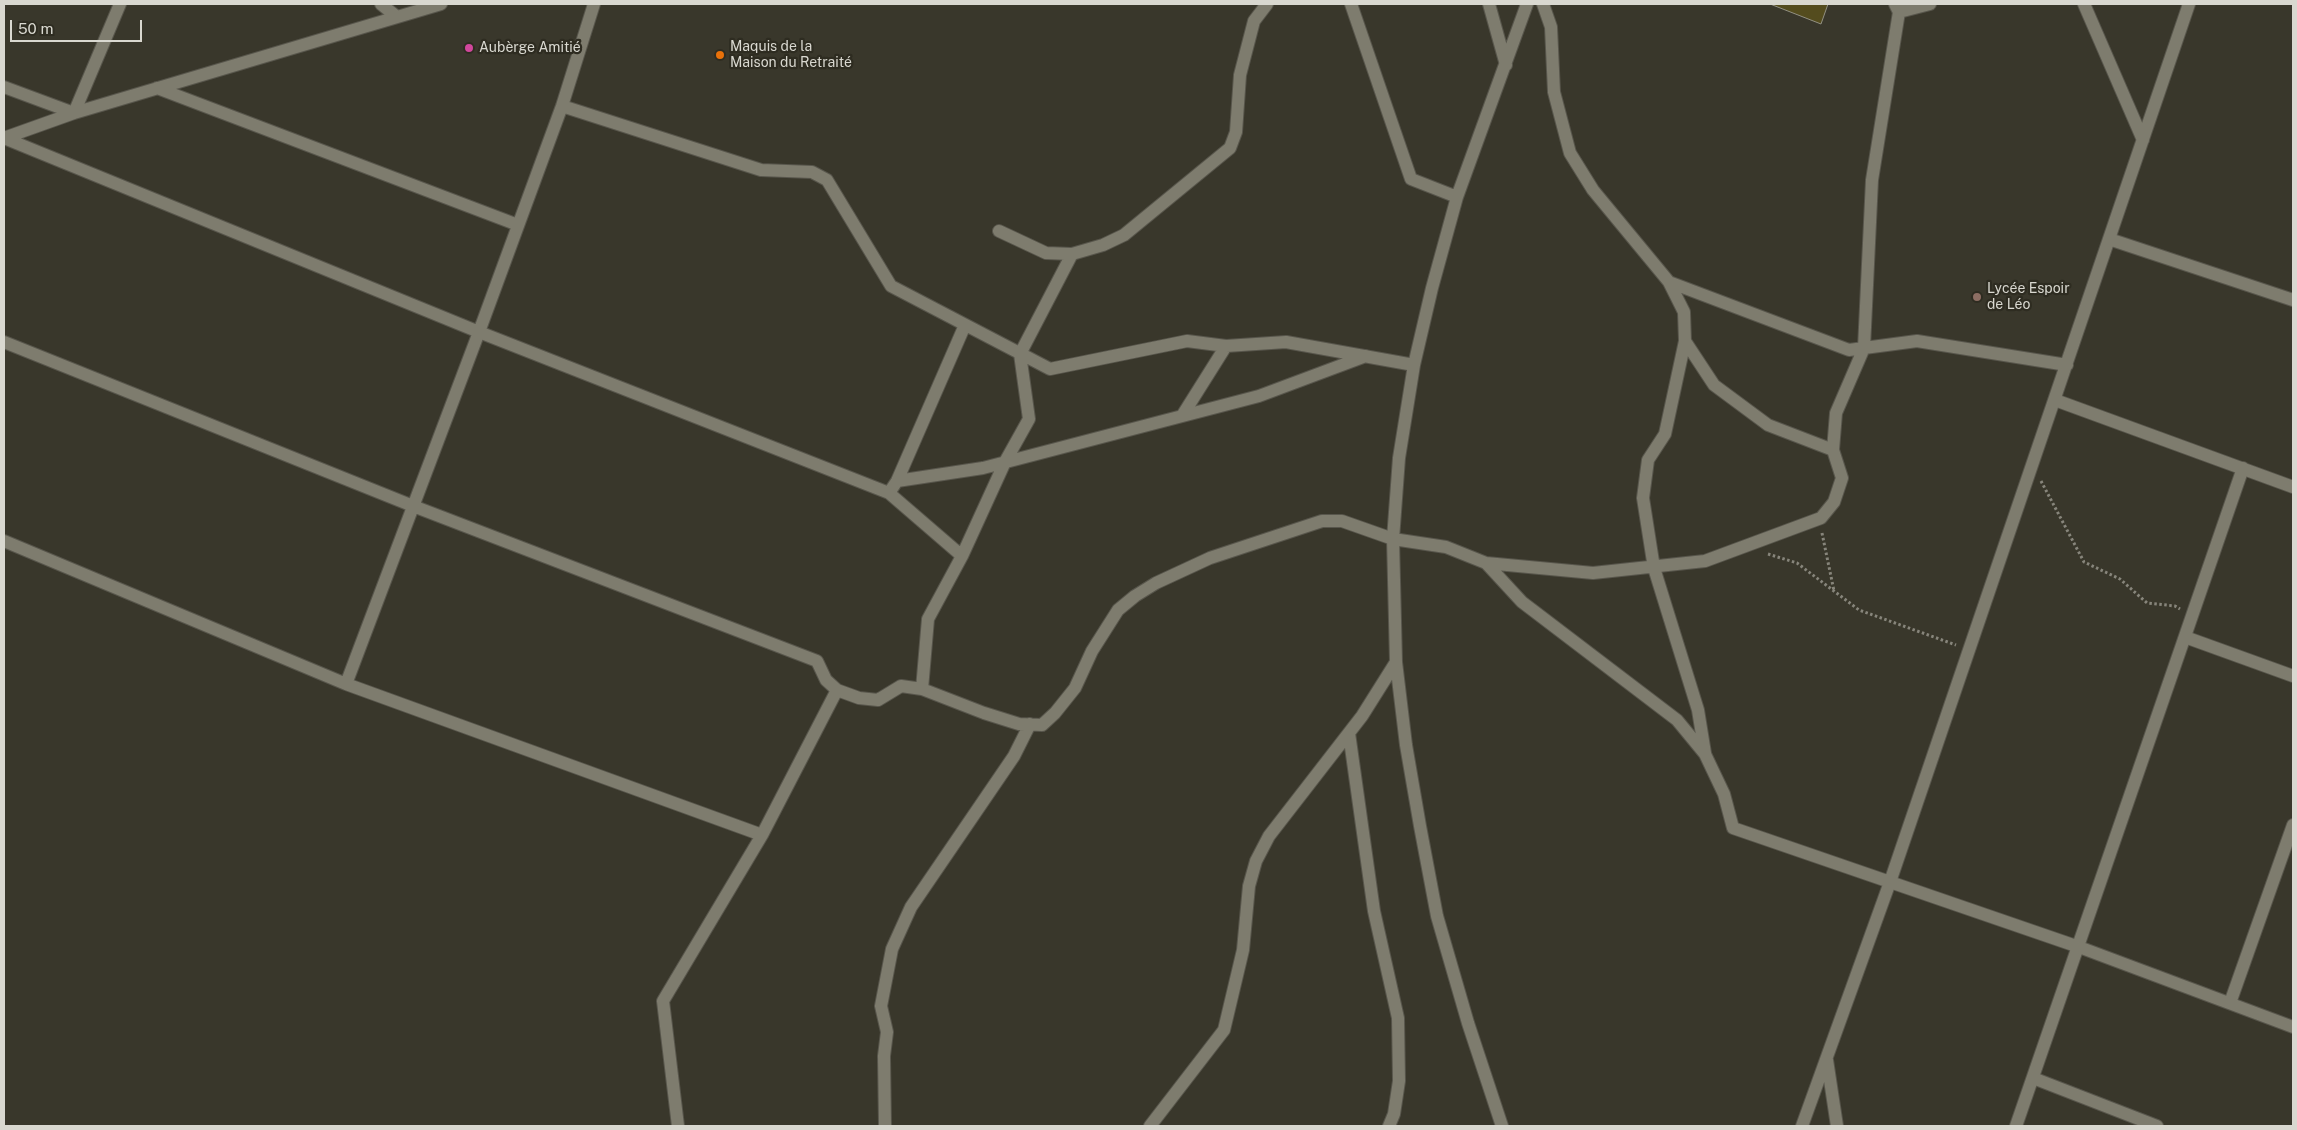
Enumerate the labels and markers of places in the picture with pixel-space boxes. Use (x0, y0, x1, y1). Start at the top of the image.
place label: Maquis de la Maison du Retraité (730, 39, 852, 72)
place label: Aubèrge Amitié (479, 40, 581, 56)
marker: Aubèrge Amitié (463, 42, 475, 54)
marker: Maquis de la Maison du Retraité (714, 49, 726, 61)
place label: Lycée Espoir de Léo (1987, 281, 2070, 314)
marker: Lycée Espoir de Léo (1971, 291, 1983, 303)

